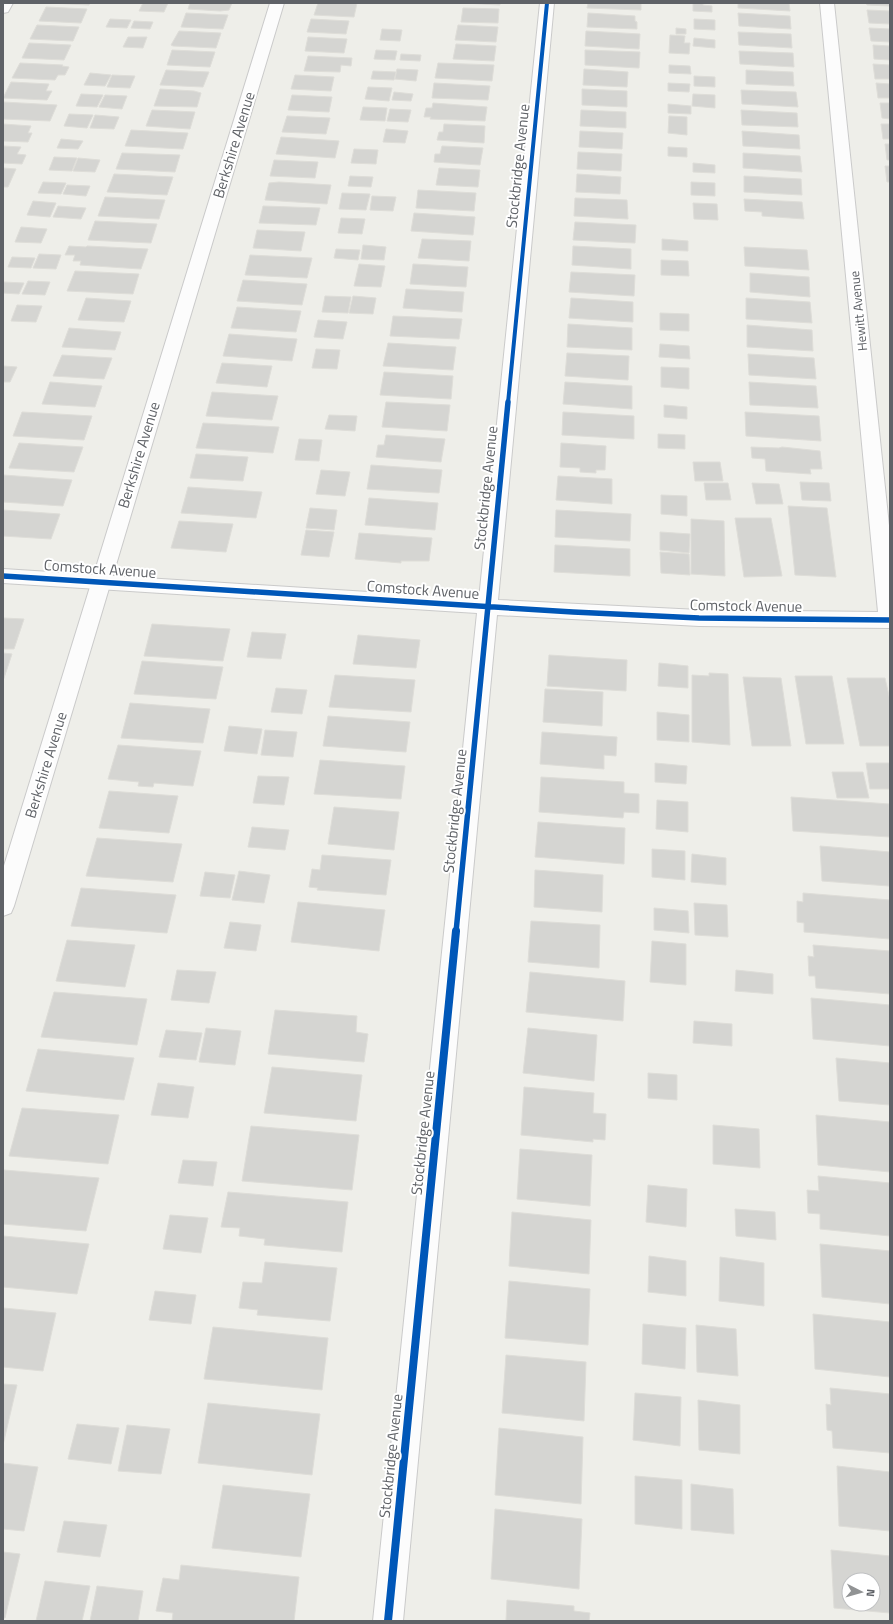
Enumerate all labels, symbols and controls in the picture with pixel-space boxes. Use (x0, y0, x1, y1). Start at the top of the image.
street label: Berkshire Avenue (206, 89, 261, 201)
street label: Stockbridge Avenue (500, 103, 535, 229)
street label: Hewitt Avenue (844, 270, 872, 352)
street label: Berkshire Avenue (111, 399, 166, 511)
street label: Stockbridge Avenue (468, 425, 503, 551)
street label: Comstock Avenue (43, 553, 157, 584)
street label: Comstock Avenue (366, 574, 480, 605)
street label: Comstock Avenue (690, 593, 802, 618)
street label: Berkshire Avenue (18, 709, 73, 821)
street label: Stockbridge Avenue (437, 748, 472, 874)
street label: Stockbridge Avenue (405, 1070, 440, 1196)
street label: Stockbridge Avenue (373, 1393, 408, 1519)
north arrow (841, 1572, 881, 1612)
text: N (863, 1588, 879, 1598)

